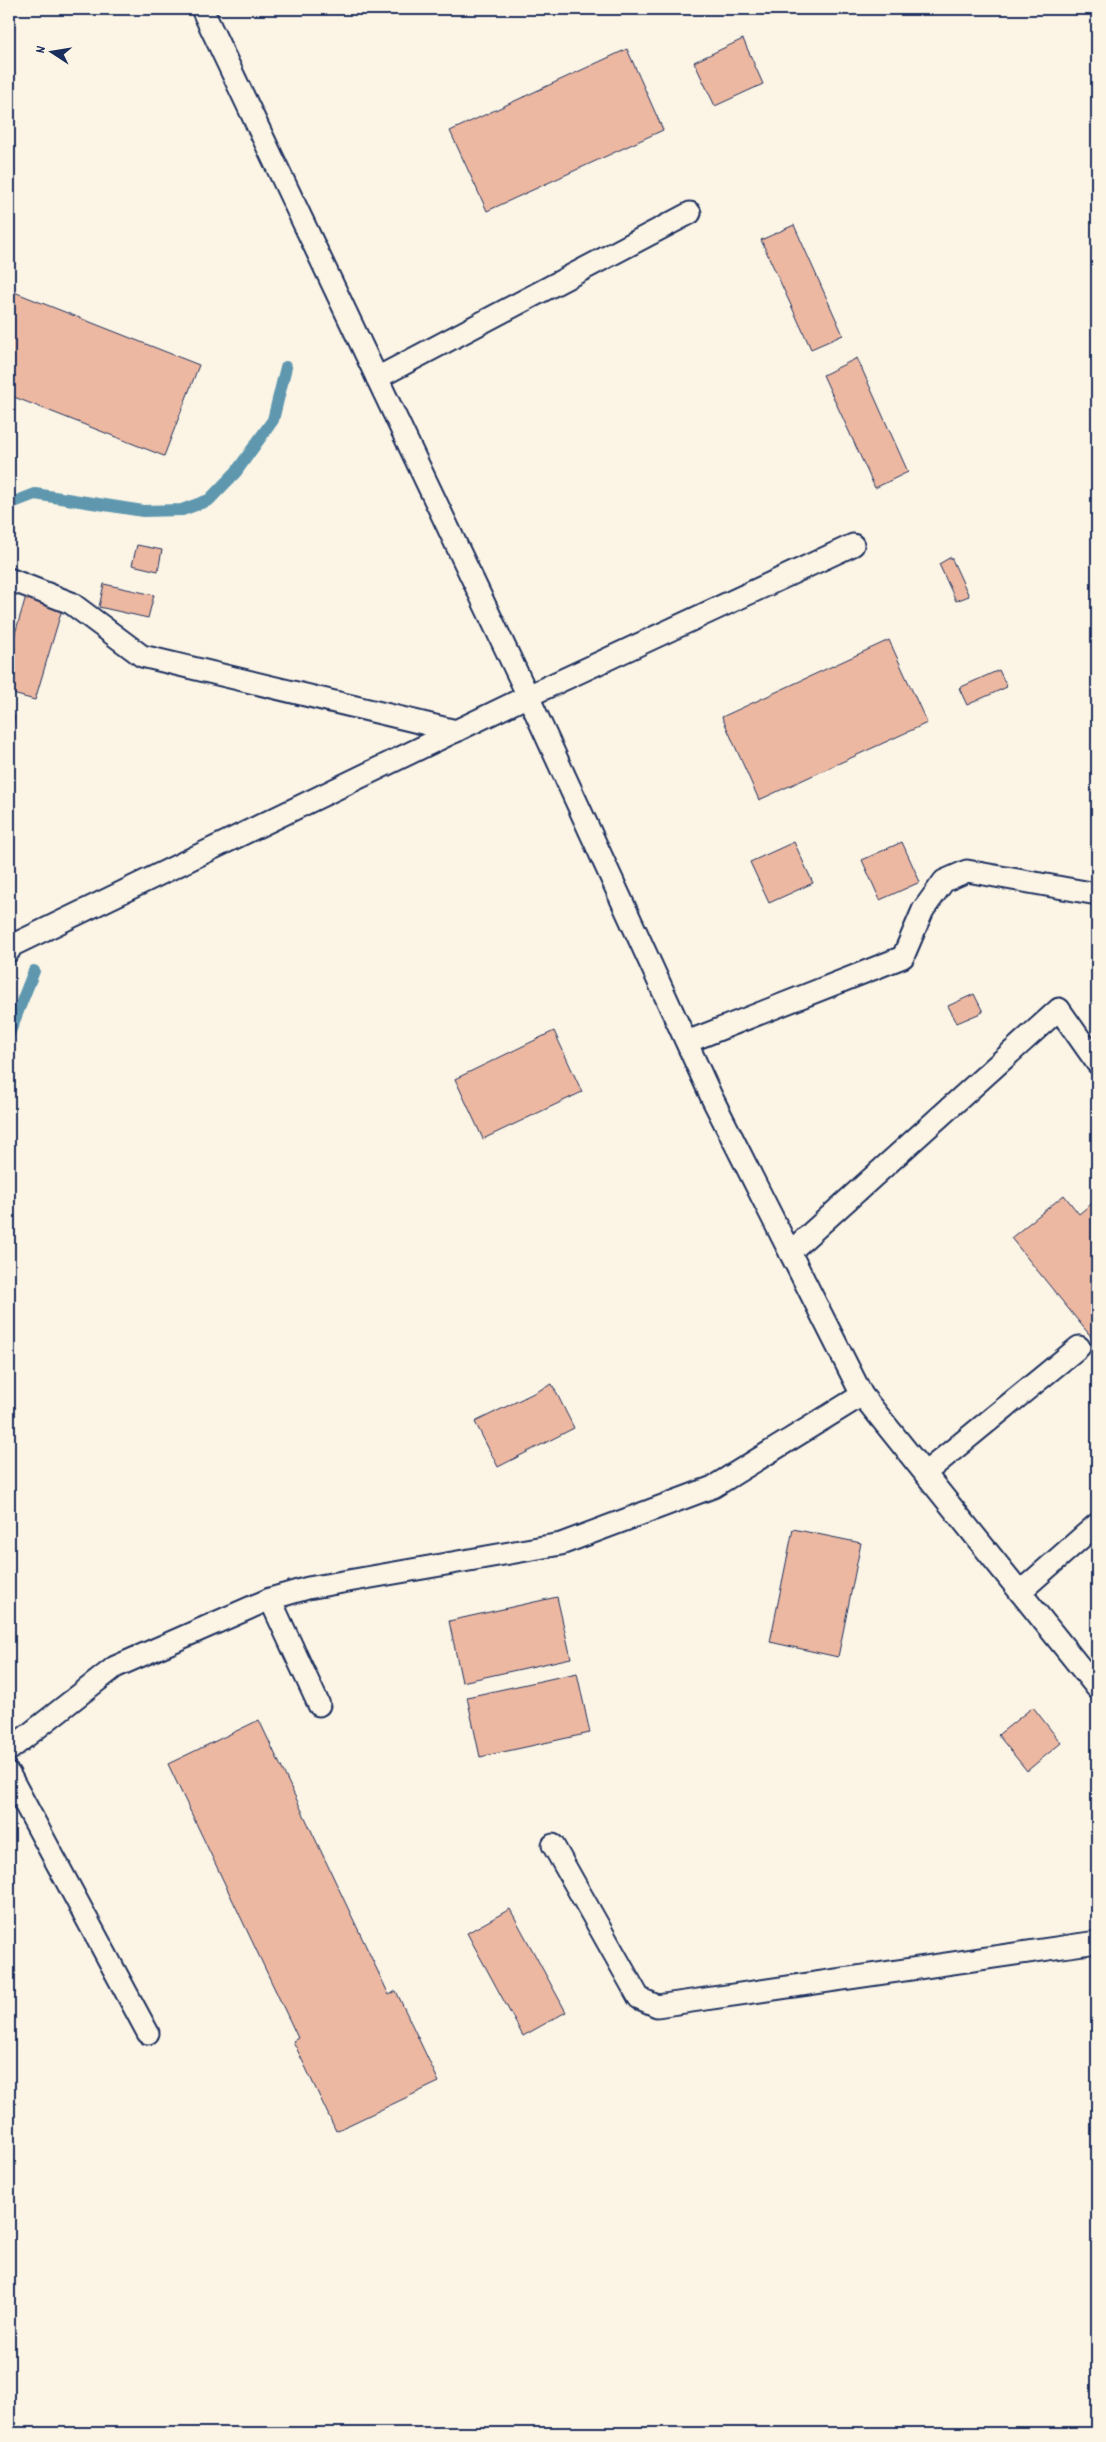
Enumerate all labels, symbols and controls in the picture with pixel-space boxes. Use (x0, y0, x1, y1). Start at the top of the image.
north arrow (28, 28, 78, 78)
text: N (31, 44, 52, 55)

